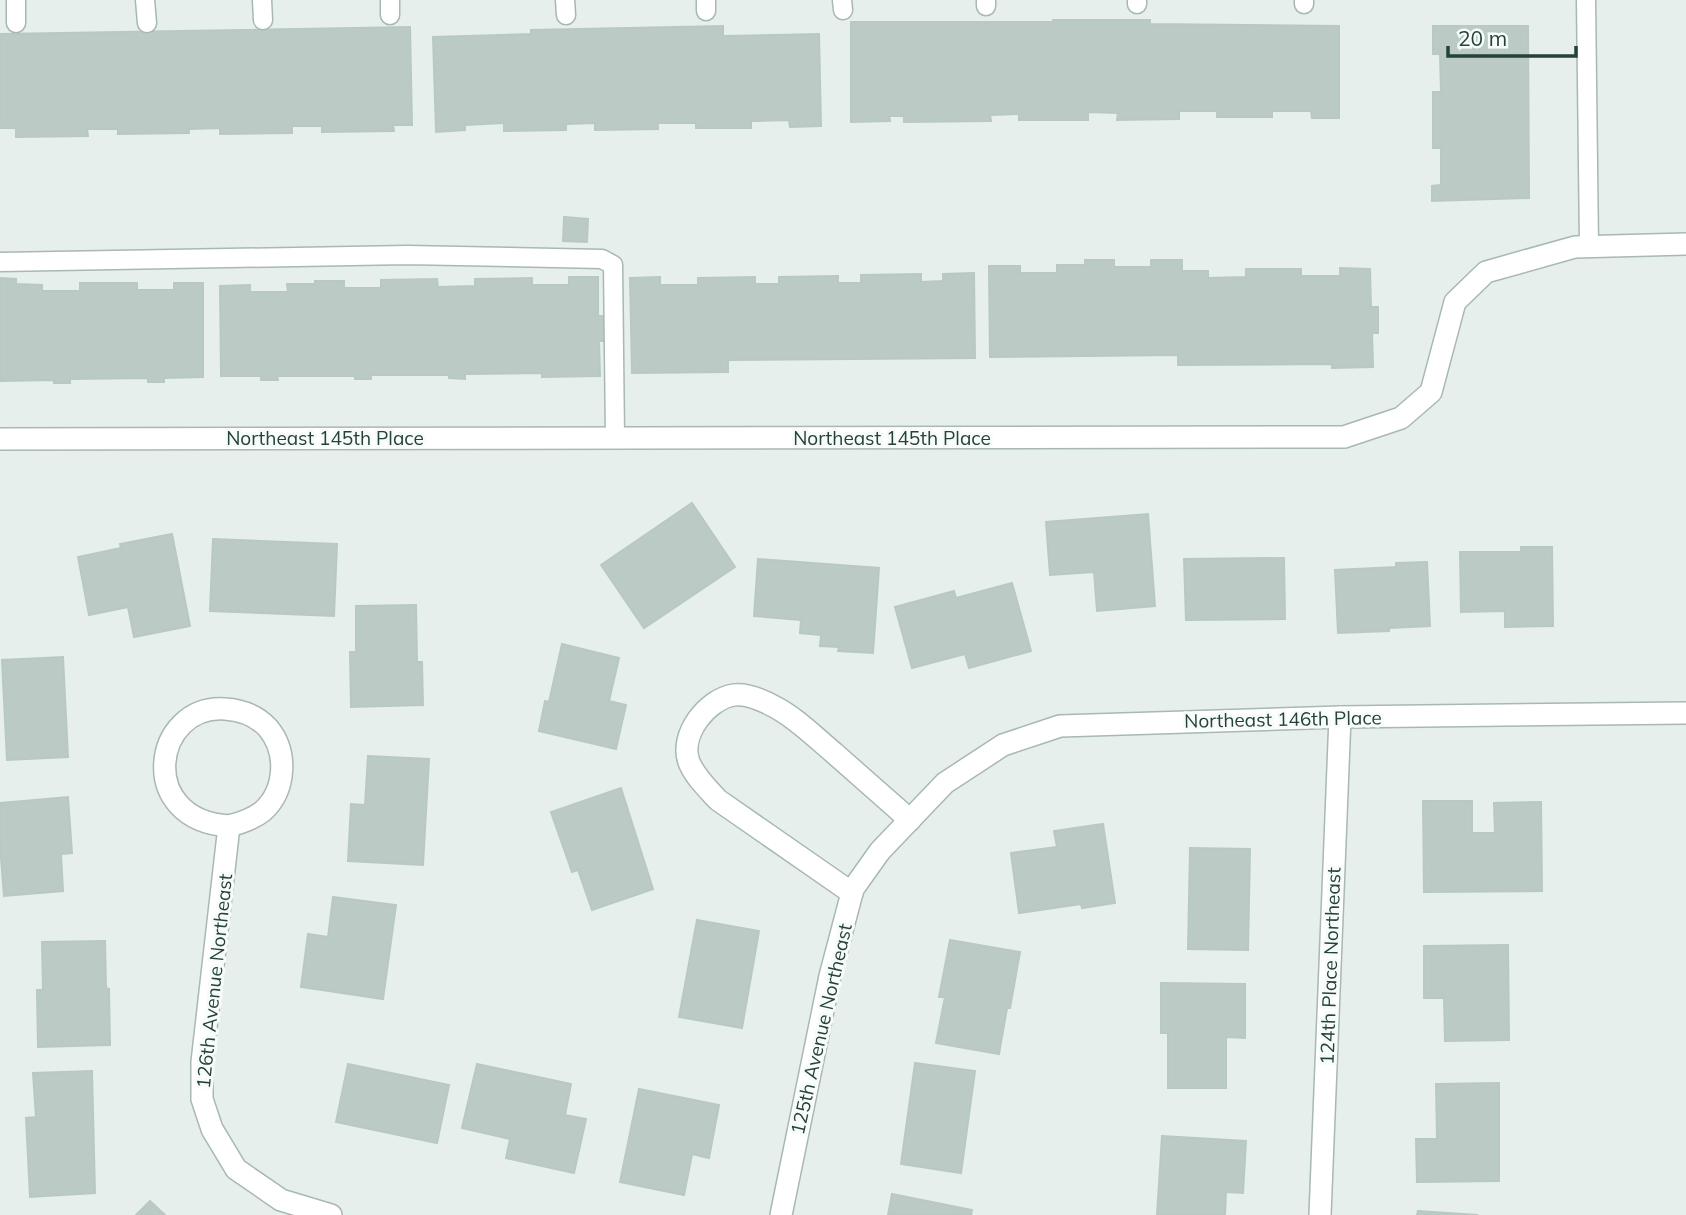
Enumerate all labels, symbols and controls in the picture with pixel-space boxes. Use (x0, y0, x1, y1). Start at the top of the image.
scale bar (1448, 14, 1576, 58)
text: 20 m (1458, 25, 1507, 51)
street label: Northeast 145th Place (226, 426, 424, 450)
street label: Northeast 145th Place (793, 426, 991, 450)
street label: Northeast 146th Place (1184, 705, 1382, 733)
street label: 124th Place Northeast (1315, 866, 1345, 1065)
street label: 126th Avenue Northeast (191, 872, 237, 1090)
street label: 125th Avenue Northeast (785, 921, 857, 1137)

